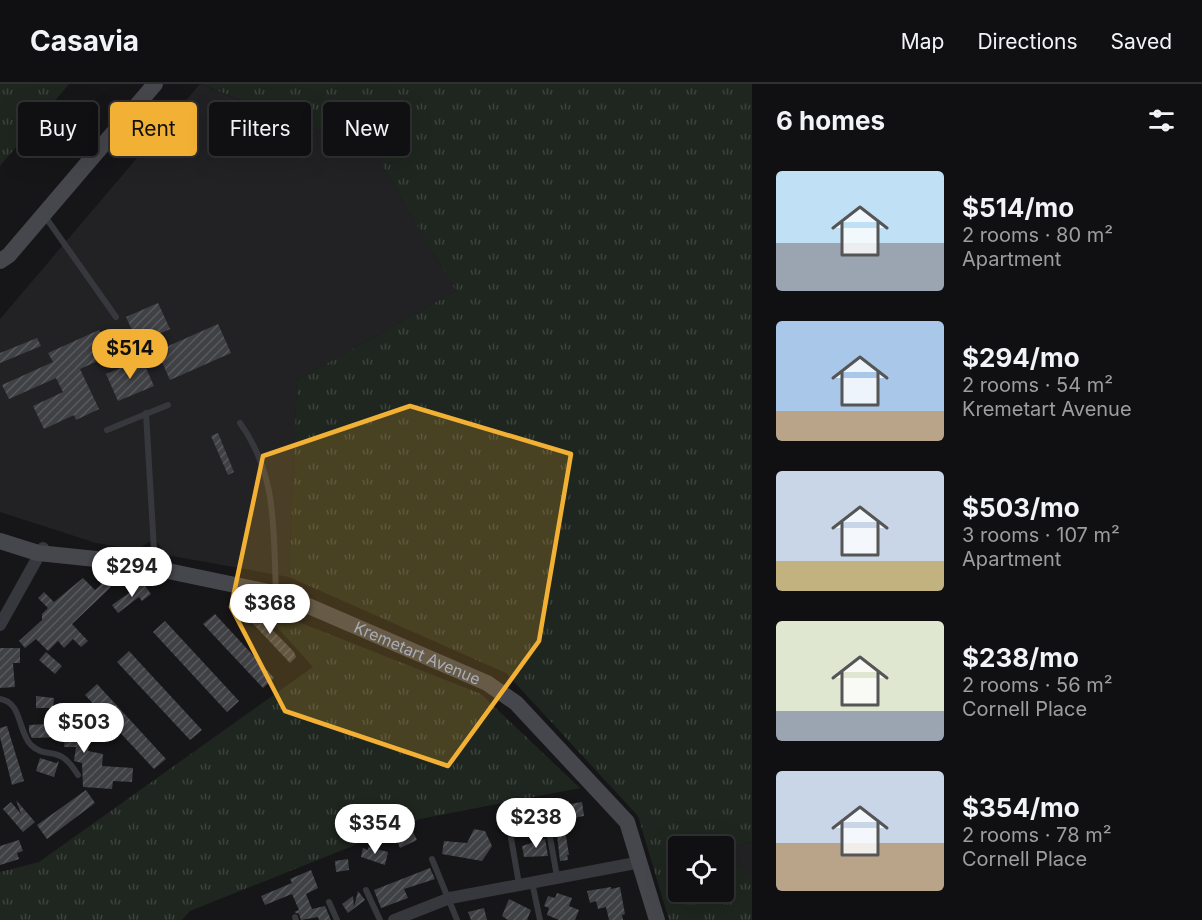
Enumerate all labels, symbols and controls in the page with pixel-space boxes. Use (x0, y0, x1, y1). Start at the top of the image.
text: Casavia (30, 24, 139, 58)
text: Map (901, 29, 944, 54)
text: Directions (977, 29, 1078, 54)
text: Saved (1111, 29, 1172, 54)
chip: Buy (18, 102, 98, 156)
chip: Rent (110, 102, 197, 156)
chip: Filters (209, 102, 311, 156)
chip: New (323, 102, 410, 156)
icon: filters (1145, 104, 1178, 137)
text: 6 homes (776, 105, 885, 136)
text: $514/mo (962, 192, 1074, 223)
icon: home (824, 195, 896, 267)
text: 2 rooms · 80 m² (962, 223, 1113, 247)
text: Apartment (962, 247, 1061, 271)
pin: $514 (94, 329, 166, 380)
text: $514 (106, 336, 154, 360)
text: $294/mo (962, 342, 1080, 373)
icon: home (824, 345, 896, 417)
text: 2 rooms · 54 m² (962, 373, 1113, 397)
text: Kremetart Avenue (962, 397, 1132, 421)
text: $503/mo (962, 492, 1080, 523)
icon: home (824, 495, 896, 567)
text: 3 rooms · 107 m² (962, 523, 1120, 547)
pin: $294 (96, 547, 168, 598)
text: Apartment (962, 547, 1061, 571)
text: $294 (106, 554, 158, 578)
pin: $368 (234, 584, 306, 635)
text: $368 (244, 591, 296, 615)
street label: Kremetart Avenue (351, 617, 484, 689)
text: $238/mo (962, 642, 1079, 673)
icon: home (824, 645, 896, 717)
text: 2 rooms · 56 m² (962, 673, 1113, 697)
text: Cornell Place (962, 697, 1087, 721)
pin: $503 (48, 703, 120, 754)
text: $503 (58, 710, 110, 734)
text: $354/mo (962, 792, 1080, 823)
icon: home (824, 795, 896, 867)
pin: $238 (500, 798, 572, 849)
pin: $354 (339, 804, 411, 855)
text: $238 (510, 805, 562, 829)
text: $354 (349, 811, 401, 835)
text: 2 rooms · 78 m² (962, 823, 1111, 847)
map controls (668, 836, 734, 902)
button: locate (668, 836, 734, 902)
text: Cornell Place (962, 847, 1087, 871)

